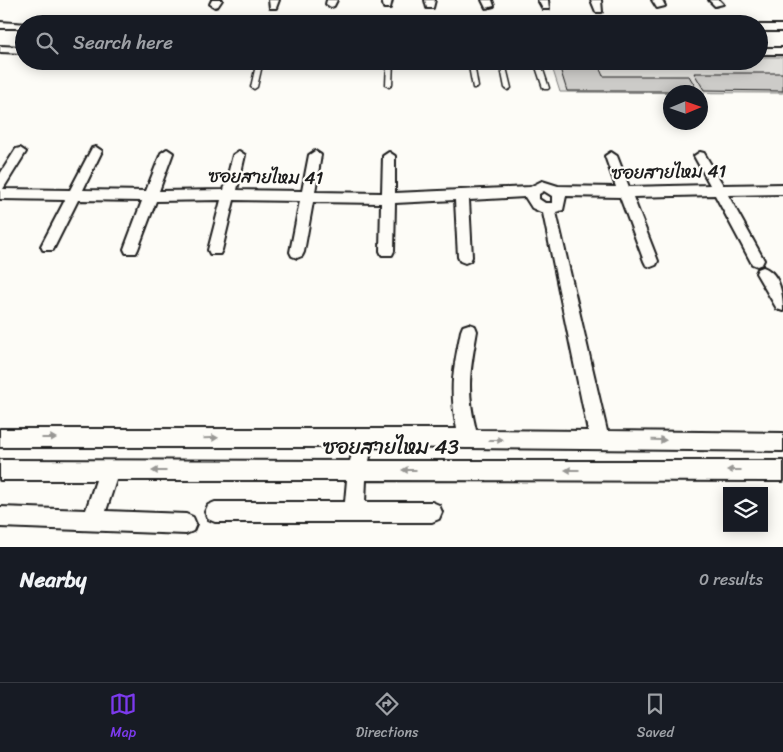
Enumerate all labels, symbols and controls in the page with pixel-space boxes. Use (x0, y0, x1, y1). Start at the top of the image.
search box (15, 15, 768, 70)
text: Search here (73, 26, 173, 59)
icon: search (33, 29, 61, 57)
north arrow (663, 85, 708, 130)
street label: ซอยสายไหม 41 (611, 155, 727, 189)
street label: ซอยสายไหม 41 (208, 160, 324, 194)
street label: ซอยสายไหม 43 (323, 428, 460, 466)
one-way arrow (203, 433, 219, 441)
one-way arrow (41, 434, 57, 442)
one-way arrow (488, 436, 504, 444)
one-way arrow (651, 436, 667, 444)
one-way arrow (401, 466, 417, 474)
one-way arrow (564, 466, 580, 474)
one-way arrow (726, 466, 742, 474)
one-way arrow (151, 467, 167, 475)
map controls (723, 487, 768, 532)
button: layers (723, 487, 768, 532)
text: Nearby (20, 561, 86, 599)
text: 0 results (699, 565, 763, 594)
tab: Map (109, 690, 137, 745)
tab: Directions (356, 690, 418, 745)
tab: Saved (637, 690, 674, 745)

